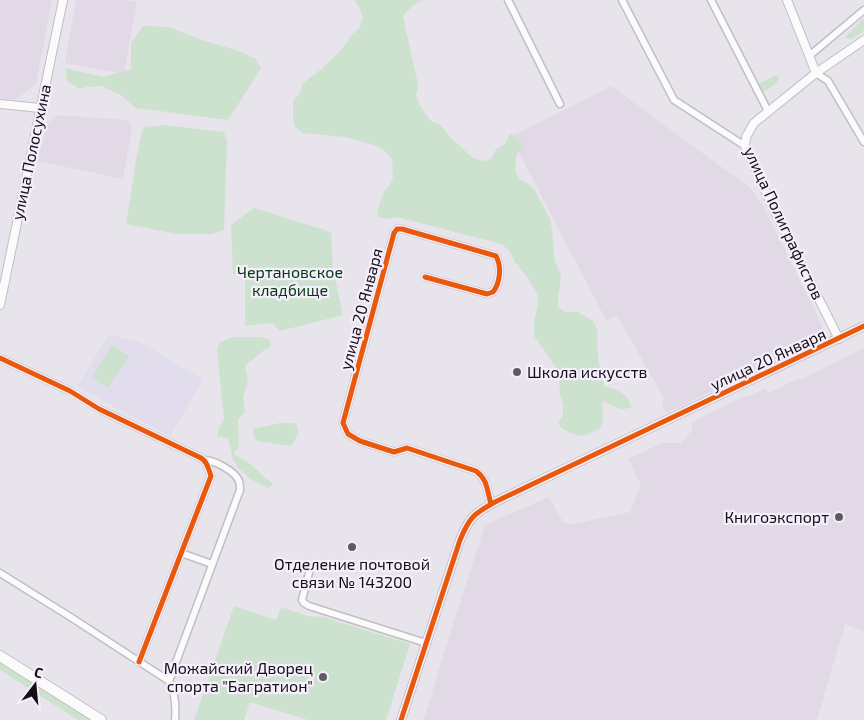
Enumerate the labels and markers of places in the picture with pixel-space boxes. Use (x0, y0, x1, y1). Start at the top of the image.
place label: Школа искусств (527, 362, 647, 382)
marker: Школа искусств (511, 366, 523, 378)
place label: Книгоэкспорт (724, 507, 829, 526)
marker: Книгоэкспорт (833, 511, 845, 523)
marker: Отделение почтовой связи № 143200 (346, 541, 358, 553)
place label: Отделение почтовой связи № 143200 (274, 554, 430, 591)
place label: Можайский Дворец спорта "Багратион" (164, 658, 313, 695)
marker: Можайский Дворец спорта "Багратион" (317, 671, 329, 683)

